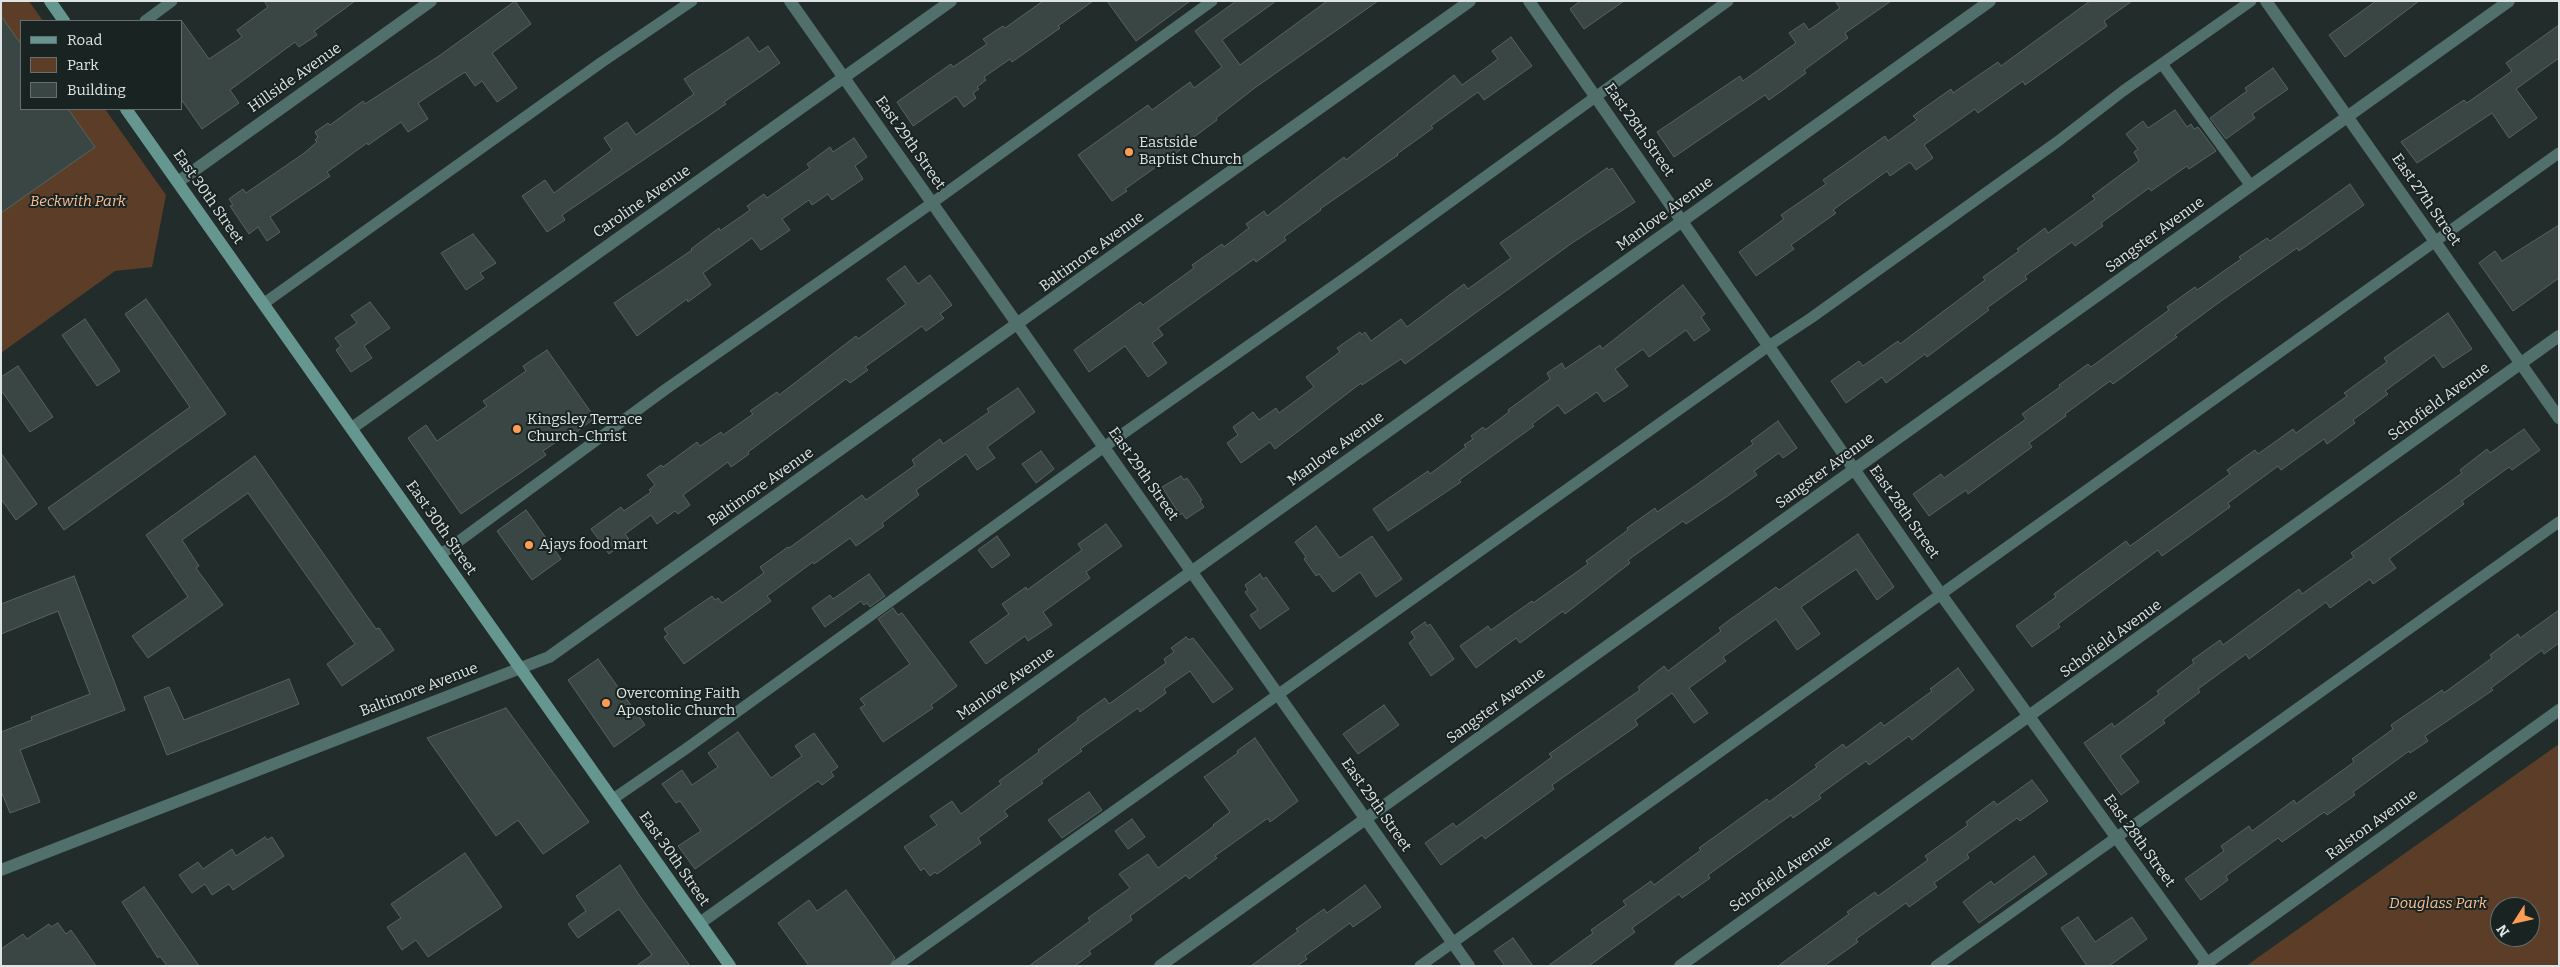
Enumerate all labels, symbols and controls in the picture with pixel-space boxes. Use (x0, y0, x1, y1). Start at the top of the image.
legend (20, 20, 182, 110)
text: Road (67, 31, 102, 49)
street label: Hillside Avenue (245, 39, 345, 117)
text: Park (67, 56, 99, 74)
street label: East 28th Street (1600, 80, 1678, 180)
text: Building (67, 81, 126, 99)
street label: East 29th Street (871, 93, 949, 193)
place label: Eastside Baptist Church (1139, 134, 1242, 169)
street label: East 30th Street (169, 146, 247, 248)
marker: Eastside Baptist Church (1123, 146, 1135, 158)
street label: East 27th Street (2388, 150, 2464, 250)
street label: Caroline Avenue (590, 162, 694, 242)
street label: Manlove Avenue (1613, 173, 1717, 255)
park label: Beckwith Park (30, 193, 126, 211)
street label: Sangster Avenue (2102, 193, 2208, 277)
street label: Baltimore Avenue (1036, 208, 1148, 296)
street label: Schofield Avenue (2385, 359, 2493, 445)
street label: Manlove Avenue (1284, 408, 1388, 490)
place label: Kingsley Terrace Church-Christ (527, 411, 643, 446)
marker: Kingsley Terrace Church-Christ (511, 423, 523, 435)
street label: East 29th Street (1104, 424, 1182, 524)
street label: Sangster Avenue (1772, 429, 1878, 513)
street label: Baltimore Avenue (705, 444, 817, 530)
street label: East 28th Street (1865, 462, 1943, 562)
street label: East 30th Street (402, 477, 480, 579)
place label: Ajays food mart (539, 536, 648, 554)
marker: Ajays food mart (523, 539, 535, 551)
street label: Schofield Avenue (2057, 596, 2165, 682)
street label: Manlove Avenue (954, 644, 1058, 724)
street label: Baltimore Avenue (357, 659, 481, 721)
street label: Sangster Avenue (1443, 664, 1549, 748)
place label: Overcoming Faith Apostolic Church (616, 685, 740, 720)
marker: Overcoming Faith Apostolic Church (600, 697, 612, 709)
street label: East 29th Street (1337, 755, 1415, 855)
street label: Ralston Avenue (2323, 786, 2421, 864)
street label: East 28th Street (2099, 791, 2179, 891)
street label: East 30th Street (635, 808, 713, 910)
street label: Schofield Avenue (1726, 832, 1836, 916)
park label: Douglass Park (2389, 895, 2487, 913)
north arrow (2490, 897, 2540, 947)
text: N (2493, 921, 2513, 940)

